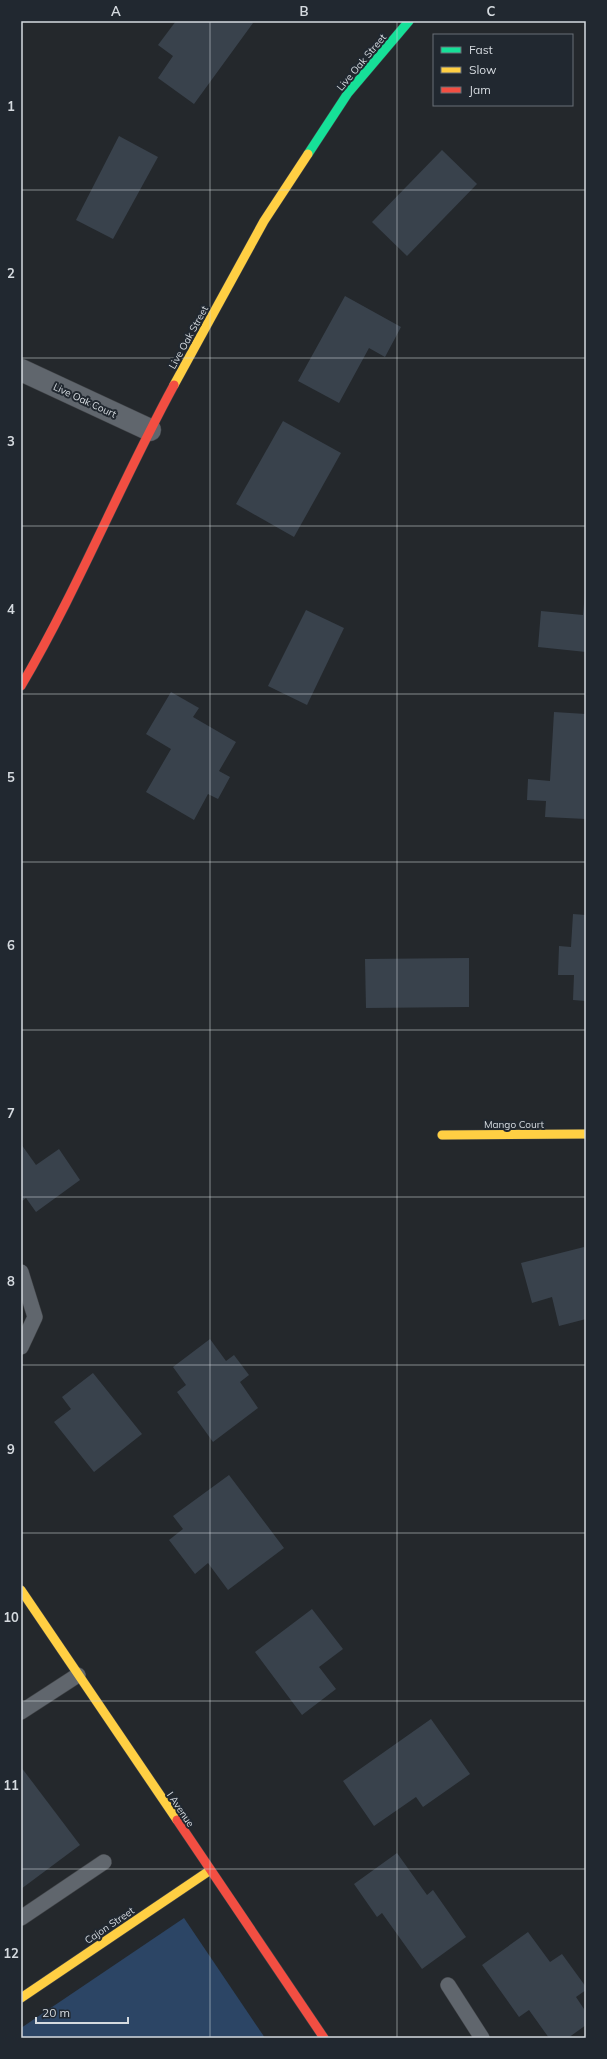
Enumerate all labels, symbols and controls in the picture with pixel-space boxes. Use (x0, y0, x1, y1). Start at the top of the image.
text: A (111, 3, 121, 19)
text: B (300, 3, 309, 19)
text: C (487, 3, 496, 19)
street label: Live Oak Street (334, 31, 389, 93)
legend (433, 34, 573, 106)
text: Fast (469, 42, 493, 57)
text: Slow (469, 62, 497, 77)
text: Jam (469, 82, 491, 97)
text: 1 (7, 98, 15, 114)
text: 2 (7, 265, 15, 281)
street label: Live Oak Street (166, 303, 211, 371)
street label: Live Oak Court (51, 380, 119, 421)
text: 3 (7, 433, 15, 449)
text: 4 (7, 601, 15, 617)
text: 5 (7, 769, 15, 785)
text: 6 (7, 937, 15, 953)
text: 7 (7, 1105, 15, 1121)
street label: Mango Court (484, 1118, 545, 1131)
text: 8 (7, 1273, 15, 1289)
text: 9 (7, 1441, 15, 1457)
text: 10 (3, 1609, 19, 1625)
text: 11 (3, 1777, 19, 1793)
street label: I Avenue (164, 1789, 197, 1830)
street label: Cajon Street (82, 1904, 137, 1947)
text: 12 (3, 1945, 19, 1961)
scale bar (36, 1999, 128, 2025)
text: 20 m (42, 2005, 70, 2020)

